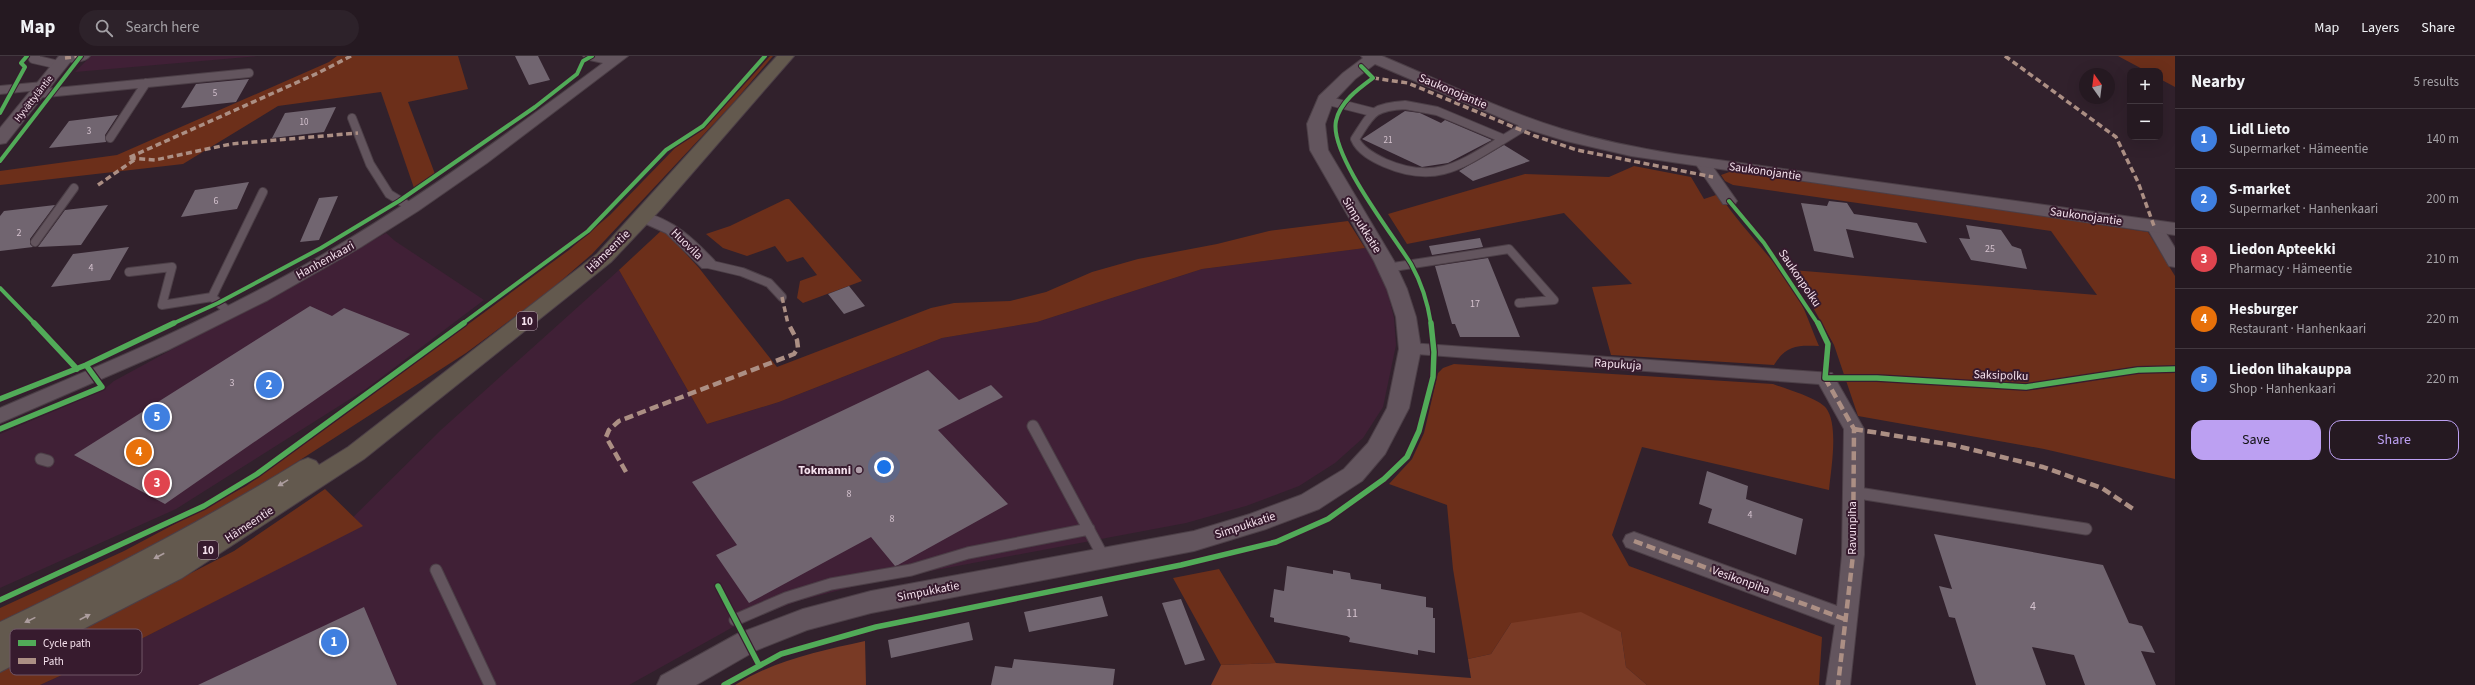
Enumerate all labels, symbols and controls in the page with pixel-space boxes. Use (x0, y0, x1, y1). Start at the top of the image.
search box (79, 10, 359, 46)
text: Map (20, 14, 55, 41)
icon: search (93, 17, 115, 39)
text: Search here (125, 17, 199, 38)
text: Map (2314, 18, 2339, 38)
text: Layers (2361, 18, 2399, 38)
text: Share (2421, 18, 2455, 38)
north arrow (2079, 68, 2115, 104)
map controls (2127, 68, 2163, 140)
button: + (2127, 68, 2163, 104)
street label: Saukonojantie (1416, 69, 1490, 114)
text: Nearby (2191, 70, 2245, 94)
street label: Hyvättyläntie (11, 72, 56, 125)
text: 5 results (2414, 73, 2459, 91)
house number: 5 (213, 87, 218, 100)
button: − (2127, 104, 2163, 140)
house number: 10 (300, 116, 309, 129)
text: Lidl Lieto (2229, 119, 2290, 140)
house number: 3 (87, 125, 92, 138)
text: 1 (2201, 130, 2207, 148)
text: 140 m (2426, 130, 2459, 148)
house number: 21 (1384, 134, 1392, 147)
text: Supermarket · Hämeentie (2229, 140, 2368, 158)
street label: Saukonojantie (1728, 158, 1802, 185)
text: S-market (2229, 179, 2291, 200)
text: 2 (2201, 190, 2207, 208)
text: 200 m (2426, 190, 2459, 208)
house number: 6 (214, 194, 219, 208)
street label: Simpukkatie (1338, 194, 1386, 257)
text: Supermarket · Hanhenkaari (2229, 200, 2378, 218)
street label: Saukonojantie (2049, 203, 2123, 230)
street label: Huovila (667, 225, 706, 264)
house number: 2 (17, 226, 22, 240)
street label: Hämeentie (583, 226, 634, 277)
street label: Hanhenkaari (293, 237, 358, 284)
text: Liedon Apteekki (2229, 239, 2336, 260)
house number: 25 (1985, 242, 1995, 256)
street label: Saukonpolku (1774, 246, 1825, 311)
text: 3 (2201, 250, 2207, 268)
text: 210 m (2426, 250, 2459, 268)
text: Pharmacy · Hämeentie (2229, 260, 2352, 278)
house number: 4 (89, 261, 94, 275)
house number: 17 (1470, 297, 1480, 311)
text: Hesburger (2229, 299, 2298, 320)
text: 4 (2201, 310, 2207, 328)
text: 220 m (2426, 310, 2459, 328)
road number: 10 (517, 312, 537, 330)
text: Restaurant · Hanhenkaari (2229, 320, 2366, 338)
street label: Rapukuja (1594, 354, 1642, 375)
text: Liedon lihakauppa (2229, 359, 2352, 380)
street label: Saksipolku (1973, 366, 2029, 385)
pin: 2 (256, 370, 282, 400)
text: 5 (2201, 370, 2207, 388)
text: 220 m (2426, 370, 2459, 388)
house number: 3 (230, 376, 235, 390)
text: Shop · Hanhenkaari (2229, 380, 2336, 398)
pin: 5 (144, 402, 170, 432)
button: Save (2191, 420, 2321, 460)
button: Share (2329, 420, 2459, 460)
pin: 4 (126, 437, 152, 467)
your location (874, 457, 894, 477)
place label: Tokmanni (798, 462, 851, 479)
marker: Tokmanni (854, 465, 864, 475)
pin: 3 (144, 468, 170, 498)
one-way arrow (278, 479, 288, 487)
house number: 8 (847, 487, 852, 501)
street label: Ravunpiha (1844, 501, 1861, 555)
street label: Hämeentie (221, 502, 277, 547)
street label: Simpukkatie (1213, 508, 1278, 543)
house number: 4 (1748, 508, 1753, 522)
house number: 8 (890, 512, 895, 526)
road number: 10 (198, 541, 218, 559)
one-way arrow (153, 552, 165, 559)
street label: Vesikonpiha (1709, 562, 1772, 599)
street label: Simpukkatie (895, 577, 961, 606)
house number: 4 (2030, 598, 2036, 615)
house number: 11 (1346, 605, 1358, 622)
one-way arrow (79, 614, 90, 620)
one-way arrow (25, 617, 36, 623)
pin: 1 (321, 627, 347, 657)
legend (10, 629, 142, 675)
text: Cycle path (43, 636, 91, 651)
text: Path (43, 654, 64, 669)

